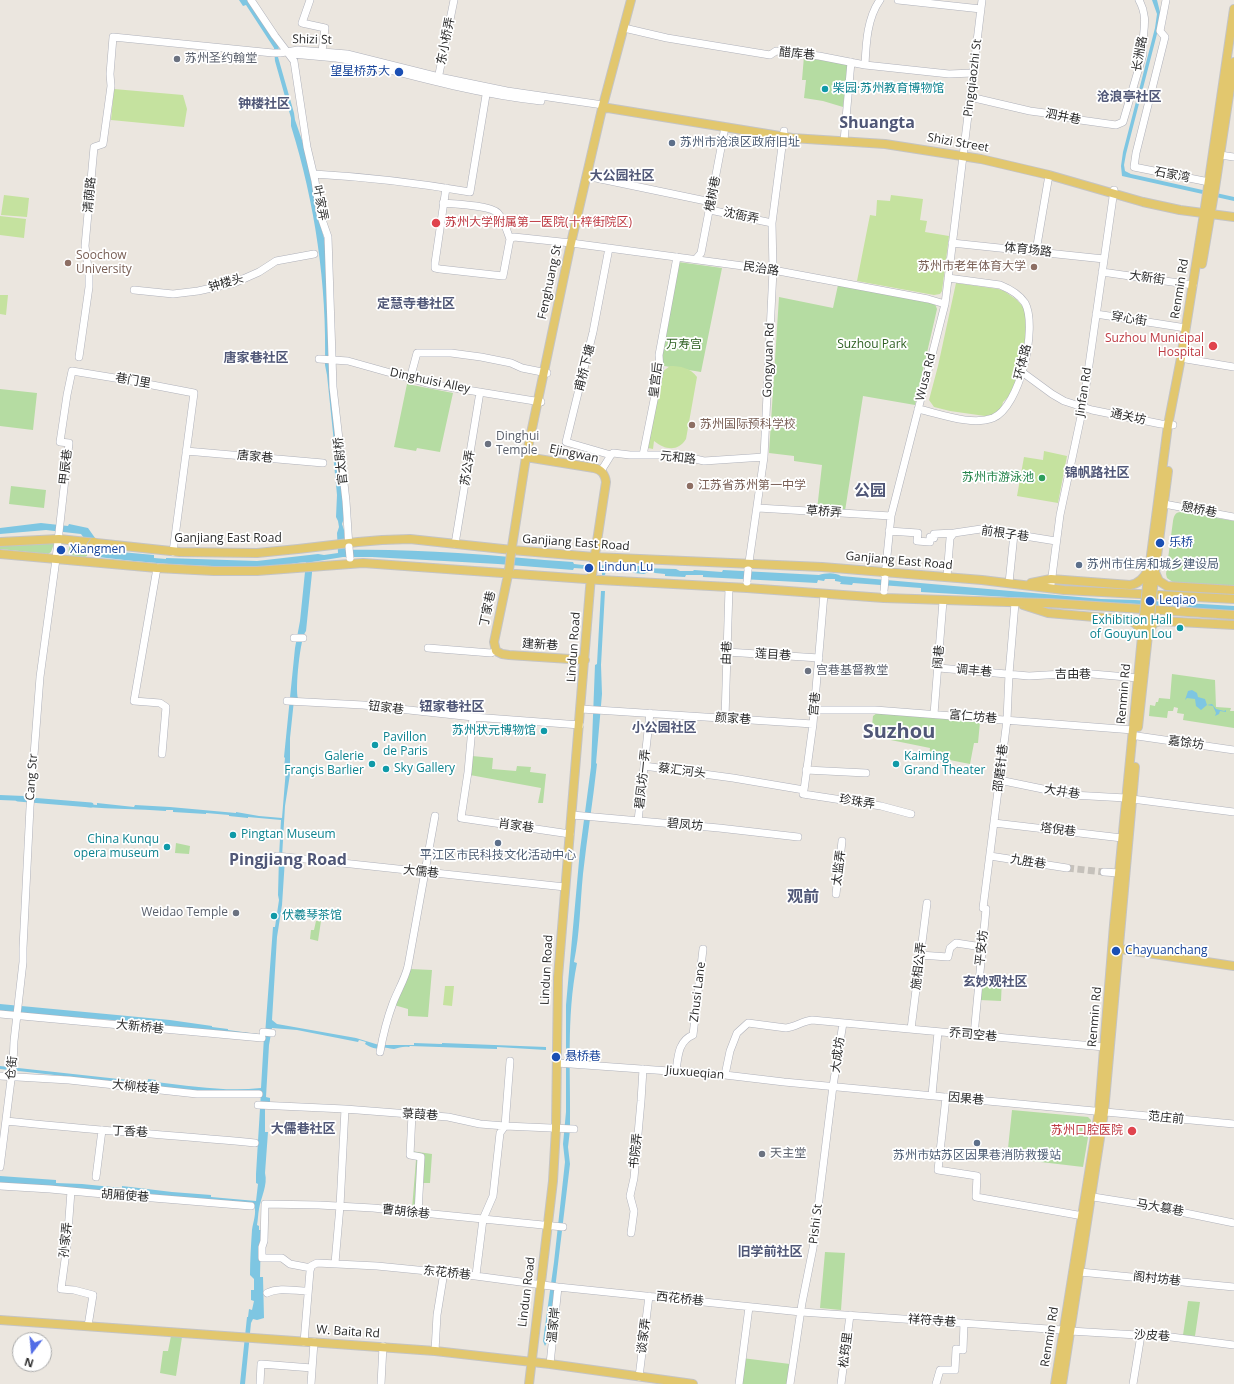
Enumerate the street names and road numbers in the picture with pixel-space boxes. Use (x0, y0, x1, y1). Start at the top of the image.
street label: 东小桥弄 (434, 16, 458, 66)
street label: Shizi St (292, 32, 332, 48)
street label: 长洲路 (1130, 35, 1150, 73)
street label: Pingqiaozhi St (961, 38, 985, 118)
street label: 醋库巷 (778, 45, 816, 63)
street label: 泗井巷 (1044, 106, 1082, 128)
street label: Shizi Street (926, 131, 990, 155)
street label: 石家湾 (1153, 164, 1191, 186)
street label: 槐树巷 (702, 175, 724, 213)
street label: 清荫路 (81, 176, 99, 214)
street label: 叶家弄 (309, 184, 331, 222)
street label: 沈衙弄 (722, 205, 760, 227)
street label: 体育场路 (1003, 240, 1053, 260)
street label: Fenghuang St (535, 243, 565, 321)
street label: Renmin Rd (1168, 258, 1192, 320)
street label: 民治路 (742, 259, 780, 279)
street label: 大新街 (1128, 268, 1166, 288)
street label: 钟楼头 (207, 271, 245, 295)
street label: 穿心街 (1110, 309, 1148, 329)
street label: Gongyuan Rd (760, 322, 778, 398)
street label: 甫桥下塘 (572, 343, 598, 393)
street label: 环体路 (1012, 343, 1034, 381)
street label: Wusa Rd (913, 352, 939, 402)
street label: 皇宫后 (647, 361, 665, 399)
street label: Dinghuisi Alley (389, 365, 471, 397)
street label: Jinfan Rd (1073, 366, 1095, 418)
street label: 巷门里 (114, 371, 152, 391)
street label: 通关坊 (1109, 406, 1147, 428)
street label: 官太尉桥 (331, 436, 351, 486)
street label: Ejingwan (548, 442, 600, 466)
street label: 甲辰巷 (57, 448, 75, 486)
street label: 唐家巷 (236, 448, 274, 466)
street label: 苏公弄 (458, 449, 478, 487)
street label: 元和路 (659, 449, 697, 467)
street label: 憩桥巷 (1180, 499, 1218, 521)
street label: 草桥弄 (806, 504, 842, 520)
street label: 前根子巷 (980, 524, 1030, 544)
street label: Ganjiang East Road (174, 532, 282, 546)
street label: Ganjiang East Road (522, 532, 630, 554)
street label: Ganjiang East Road (845, 549, 953, 573)
street label: 丁家巷 (477, 590, 499, 628)
street label: Lindun Road (564, 611, 584, 683)
street label: 建新巷 (522, 637, 558, 653)
street label: 由巷 (719, 641, 735, 665)
street label: 阔巷 (931, 645, 947, 669)
street label: 莲目巷 (755, 647, 791, 663)
street label: 调丰巷 (955, 662, 993, 680)
street label: Renmin Rd (1114, 663, 1134, 725)
street label: 吉由巷 (1055, 668, 1091, 682)
street label: 宫巷 (807, 691, 823, 717)
street label: 钮家巷 (367, 699, 405, 717)
street label: 富仁坊巷 (948, 708, 998, 726)
street label: 颜家巷 (715, 711, 751, 727)
street label: 嘉馀坊 (1167, 733, 1205, 753)
street label: 邵磨针巷 (991, 743, 1011, 793)
street label: 碧凤坊一弄 (633, 748, 653, 810)
street label: Cang Str (23, 753, 41, 801)
street label: 蔡汇河头 (657, 761, 707, 781)
street label: 大井巷 (1043, 782, 1081, 802)
street label: 珍珠弄 (838, 792, 876, 812)
street label: 肖家巷 (497, 816, 535, 836)
street label: 碧凤坊 (666, 816, 704, 834)
street label: 塔倪巷 (1039, 821, 1077, 839)
street label: 太监弄 (830, 849, 848, 887)
street label: 九胜巷 (1009, 852, 1047, 872)
street label: 大儒巷 (402, 863, 440, 881)
street label: 平安坊 (973, 929, 991, 967)
street label: Lindun Road (538, 934, 556, 1006)
street label: 施相公弄 (909, 941, 929, 991)
street label: Zhusi Lane (687, 961, 709, 1023)
street label: Renmin Rd (1085, 986, 1105, 1048)
street label: 大新桥巷 (115, 1017, 165, 1037)
street label: 乔司空巷 (948, 1026, 998, 1044)
street label: 大成坊 (828, 1036, 848, 1074)
street label: 仓街 (4, 1055, 20, 1081)
street label: Jiuxueqian (665, 1063, 725, 1083)
street label: 大柳枝巷 (111, 1077, 161, 1097)
street label: 因果巷 (947, 1090, 985, 1108)
street label: 菉葭巷 (402, 1107, 438, 1123)
street label: 范庄前 (1147, 1109, 1185, 1127)
street label: 丁香巷 (112, 1124, 148, 1140)
street label: 书院弄 (627, 1132, 645, 1170)
street label: 胡厢使巷 (101, 1187, 149, 1205)
street label: 马大篡巷 (1135, 1197, 1185, 1219)
street label: 曹胡徐巷 (381, 1202, 431, 1222)
street label: Pishi St (806, 1203, 826, 1245)
street label: 孙家弄 (57, 1221, 75, 1259)
street label: Lindun Road (516, 1256, 538, 1328)
street label: 东花桥巷 (422, 1263, 472, 1283)
street label: 阁村坊巷 (1132, 1269, 1182, 1289)
street label: 西花桥巷 (655, 1289, 705, 1309)
street label: 温家岸 (545, 1306, 563, 1344)
street label: Renmin Rd (1038, 1306, 1062, 1368)
street label: 祥符寺巷 (908, 1312, 956, 1330)
street label: 谈家弄 (635, 1317, 653, 1355)
street label: W. Baita Rd (316, 1323, 380, 1341)
street label: 沙皮巷 (1134, 1328, 1170, 1344)
street label: 松筠里 (837, 1331, 855, 1369)

